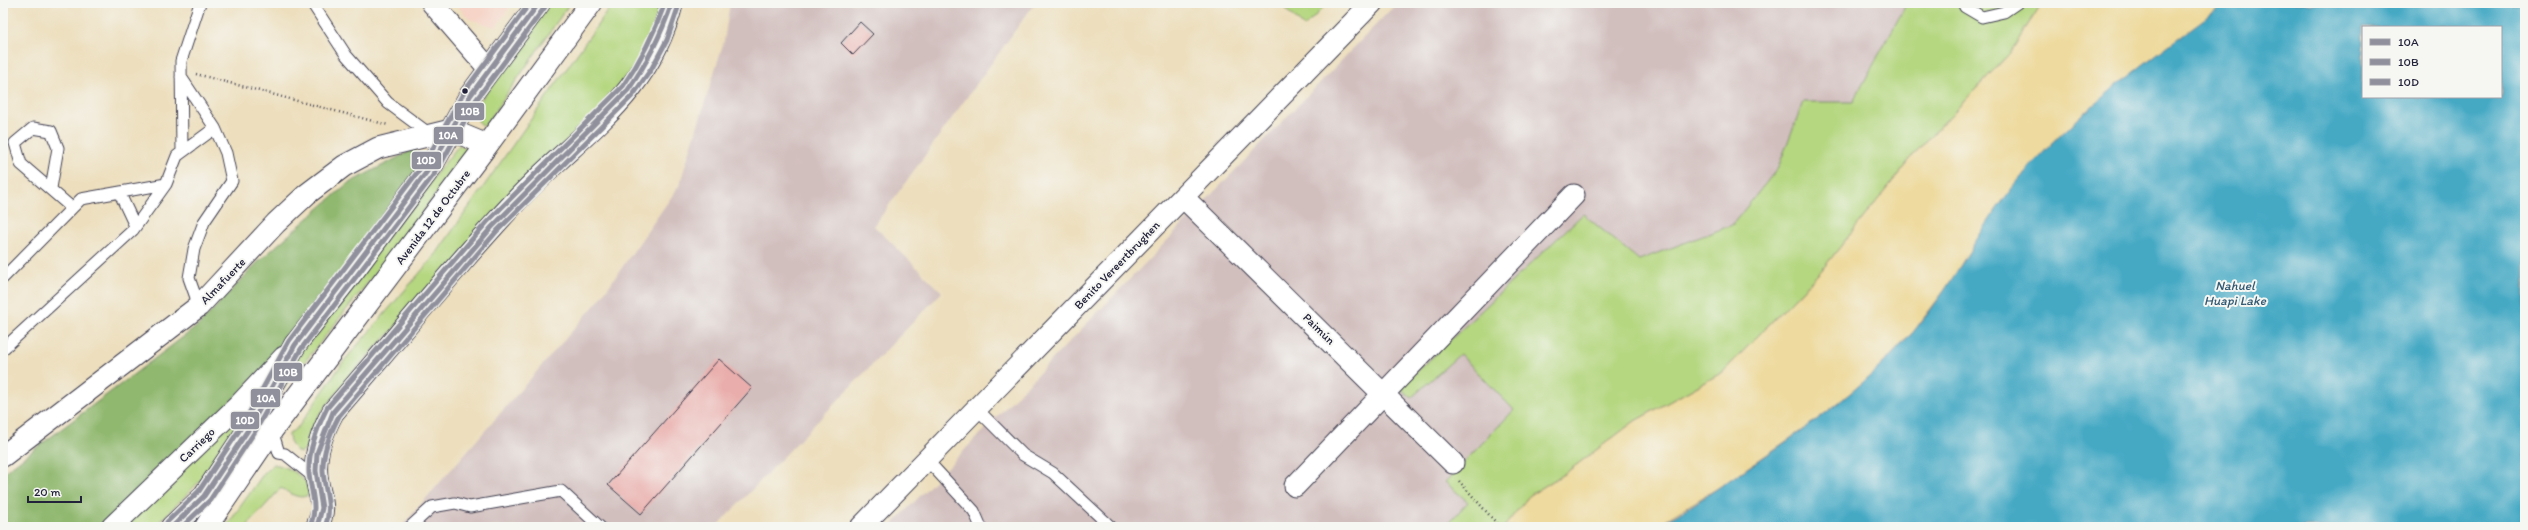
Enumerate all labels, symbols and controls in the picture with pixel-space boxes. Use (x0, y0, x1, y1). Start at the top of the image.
legend (2362, 26, 2502, 98)
text: 10A (2398, 35, 2419, 49)
text: 10B (2398, 55, 2419, 69)
text: 10D (2398, 75, 2419, 89)
unlabelled marker (460, 86, 470, 96)
line badge: 10B (454, 102, 485, 121)
text: 10B (461, 105, 480, 118)
line badge: 10A (433, 126, 464, 145)
text: 10A (439, 129, 458, 142)
line badge: 10D (411, 151, 442, 170)
text: 10D (416, 154, 436, 167)
street label: Avenida 12 de Octubre (393, 167, 473, 267)
street label: Benito Vereertbrughen (1071, 218, 1163, 312)
street label: Almafuerte (198, 255, 249, 307)
water label: Nahuel Huapi Lake (2204, 278, 2267, 308)
street label: Paimún (1300, 310, 1338, 348)
line badge: 10B (273, 362, 303, 382)
text: 10B (279, 366, 298, 379)
line badge: 10A (250, 388, 281, 408)
text: 10A (257, 392, 276, 405)
line badge: 10D (230, 411, 260, 430)
text: 10D (235, 414, 255, 427)
street label: Carriego (176, 425, 218, 465)
scale bar (28, 478, 81, 504)
text: 20 m (34, 485, 61, 499)

